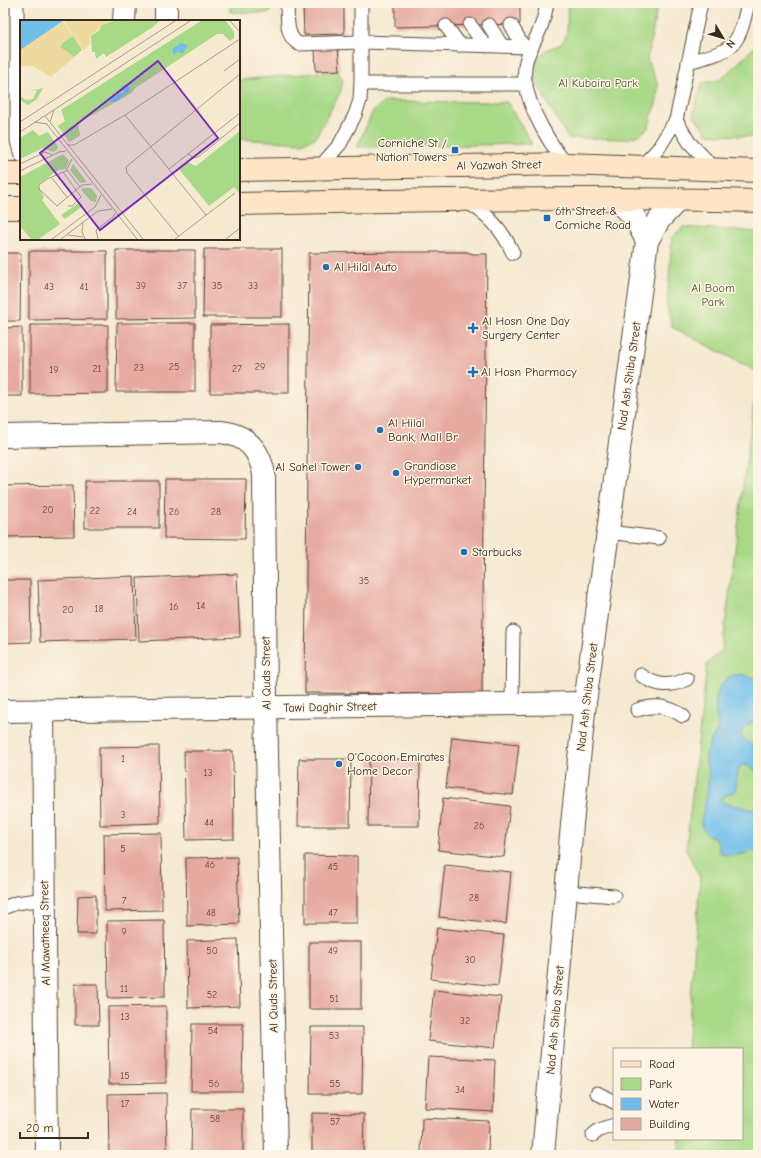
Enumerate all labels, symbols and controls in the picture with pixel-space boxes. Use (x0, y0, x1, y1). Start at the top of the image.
north arrow (703, 18, 743, 58)
inset map (20, 20, 240, 240)
text: N (723, 37, 738, 51)
park label: Al Kubaira Park (558, 76, 638, 90)
place label: Corniche St / Nation Towers (376, 136, 447, 164)
marker: Corniche St / Nation Towers (450, 145, 460, 155)
street label: Al Yazwah Street (456, 157, 542, 173)
place label: 6th Street & Corniche Road (555, 204, 631, 232)
marker: 6th Street & Corniche Road (542, 213, 552, 223)
place label: Al Hilal Auto (334, 260, 397, 274)
marker: Al Hilal Auto (321, 262, 331, 272)
house number: 39 (136, 280, 146, 292)
house number: 37 (177, 280, 187, 292)
house number: 35 (212, 280, 222, 292)
house number: 33 (248, 280, 258, 292)
house number: 43 (44, 281, 54, 293)
house number: 41 (80, 281, 88, 293)
park label: Al Boom Park (691, 281, 735, 309)
place label: Al Hosn One Day Surgery Center (482, 314, 570, 342)
street label: Nad Ash Shiba Street (614, 320, 644, 431)
marker: Al Hosn One Day Surgery Center (467, 322, 479, 334)
house number: 25 (169, 361, 179, 373)
house number: 29 (255, 361, 265, 373)
house number: 23 (134, 362, 144, 374)
house number: 21 (92, 363, 102, 375)
house number: 27 (232, 363, 242, 375)
house number: 19 (49, 364, 59, 376)
place label: Al Hosn Pharmacy (481, 365, 577, 379)
marker: Al Hosn Pharmacy (468, 367, 478, 377)
place label: Al Hilal Bank, Mall Br (388, 416, 458, 444)
marker: Al Hilal Bank, Mall Br (375, 425, 385, 435)
place label: Grandiose Hypermarket (404, 459, 472, 487)
place label: Al Sahel Tower (275, 460, 350, 474)
marker: Al Sahel Tower (353, 462, 363, 472)
marker: Grandiose Hypermarket (391, 468, 401, 478)
house number: 20 (42, 504, 54, 516)
house number: 22 (90, 505, 100, 517)
house number: 24 (127, 506, 137, 518)
house number: 26 (169, 506, 179, 518)
house number: 28 (211, 506, 221, 518)
place label: Starbucks (472, 545, 522, 559)
marker: Starbucks (459, 547, 469, 557)
house number: 35 (359, 575, 369, 587)
house number: 14 (197, 600, 206, 612)
house number: 16 (169, 601, 179, 613)
house number: 18 (94, 603, 104, 615)
house number: 20 (62, 604, 74, 616)
street label: Al Quds Street (258, 635, 274, 710)
street label: Nad Ash Shiba Street (573, 641, 601, 752)
street label: Tawi Daghir Street (283, 699, 377, 715)
place label: O'Cocoon Emirates Home Decor (347, 750, 445, 778)
house number: 1 (121, 753, 125, 765)
marker: O'Cocoon Emirates Home Decor (334, 759, 344, 769)
house number: 13 (203, 767, 213, 779)
house number: 3 (120, 809, 126, 821)
house number: 44 (204, 817, 214, 829)
house number: 26 (474, 820, 484, 832)
house number: 5 (120, 843, 126, 855)
house number: 46 (205, 859, 215, 871)
house number: 45 (328, 861, 338, 873)
street label: Al Mawatheeq Street (37, 880, 53, 986)
house number: 28 (469, 892, 479, 904)
house number: 7 (122, 895, 127, 907)
house number: 48 (206, 907, 216, 919)
house number: 47 (328, 907, 338, 919)
house number: 9 (121, 926, 127, 938)
house number: 50 (206, 945, 218, 957)
house number: 49 (328, 945, 338, 957)
house number: 30 (464, 954, 476, 966)
street label: Al Quds Street (265, 958, 281, 1033)
street label: Nad Ash Shiba Street (543, 964, 567, 1075)
house number: 11 (120, 983, 128, 995)
house number: 52 (207, 989, 217, 1001)
house number: 51 (329, 993, 339, 1005)
house number: 13 (120, 1011, 130, 1023)
house number: 32 (460, 1015, 470, 1027)
house number: 54 (208, 1025, 218, 1037)
house number: 53 (329, 1030, 339, 1042)
legend (613, 1048, 743, 1140)
text: Road (649, 1057, 675, 1071)
house number: 15 (120, 1070, 130, 1082)
text: Park (649, 1077, 672, 1091)
house number: 56 (209, 1078, 219, 1090)
house number: 55 (330, 1078, 340, 1090)
house number: 34 (455, 1084, 465, 1096)
text: Water (649, 1097, 679, 1111)
house number: 17 (121, 1098, 130, 1110)
house number: 58 (210, 1113, 220, 1125)
scale bar (20, 1114, 88, 1140)
house number: 57 (330, 1116, 340, 1128)
text: Building (649, 1117, 690, 1131)
text: 20 m (26, 1121, 54, 1135)

